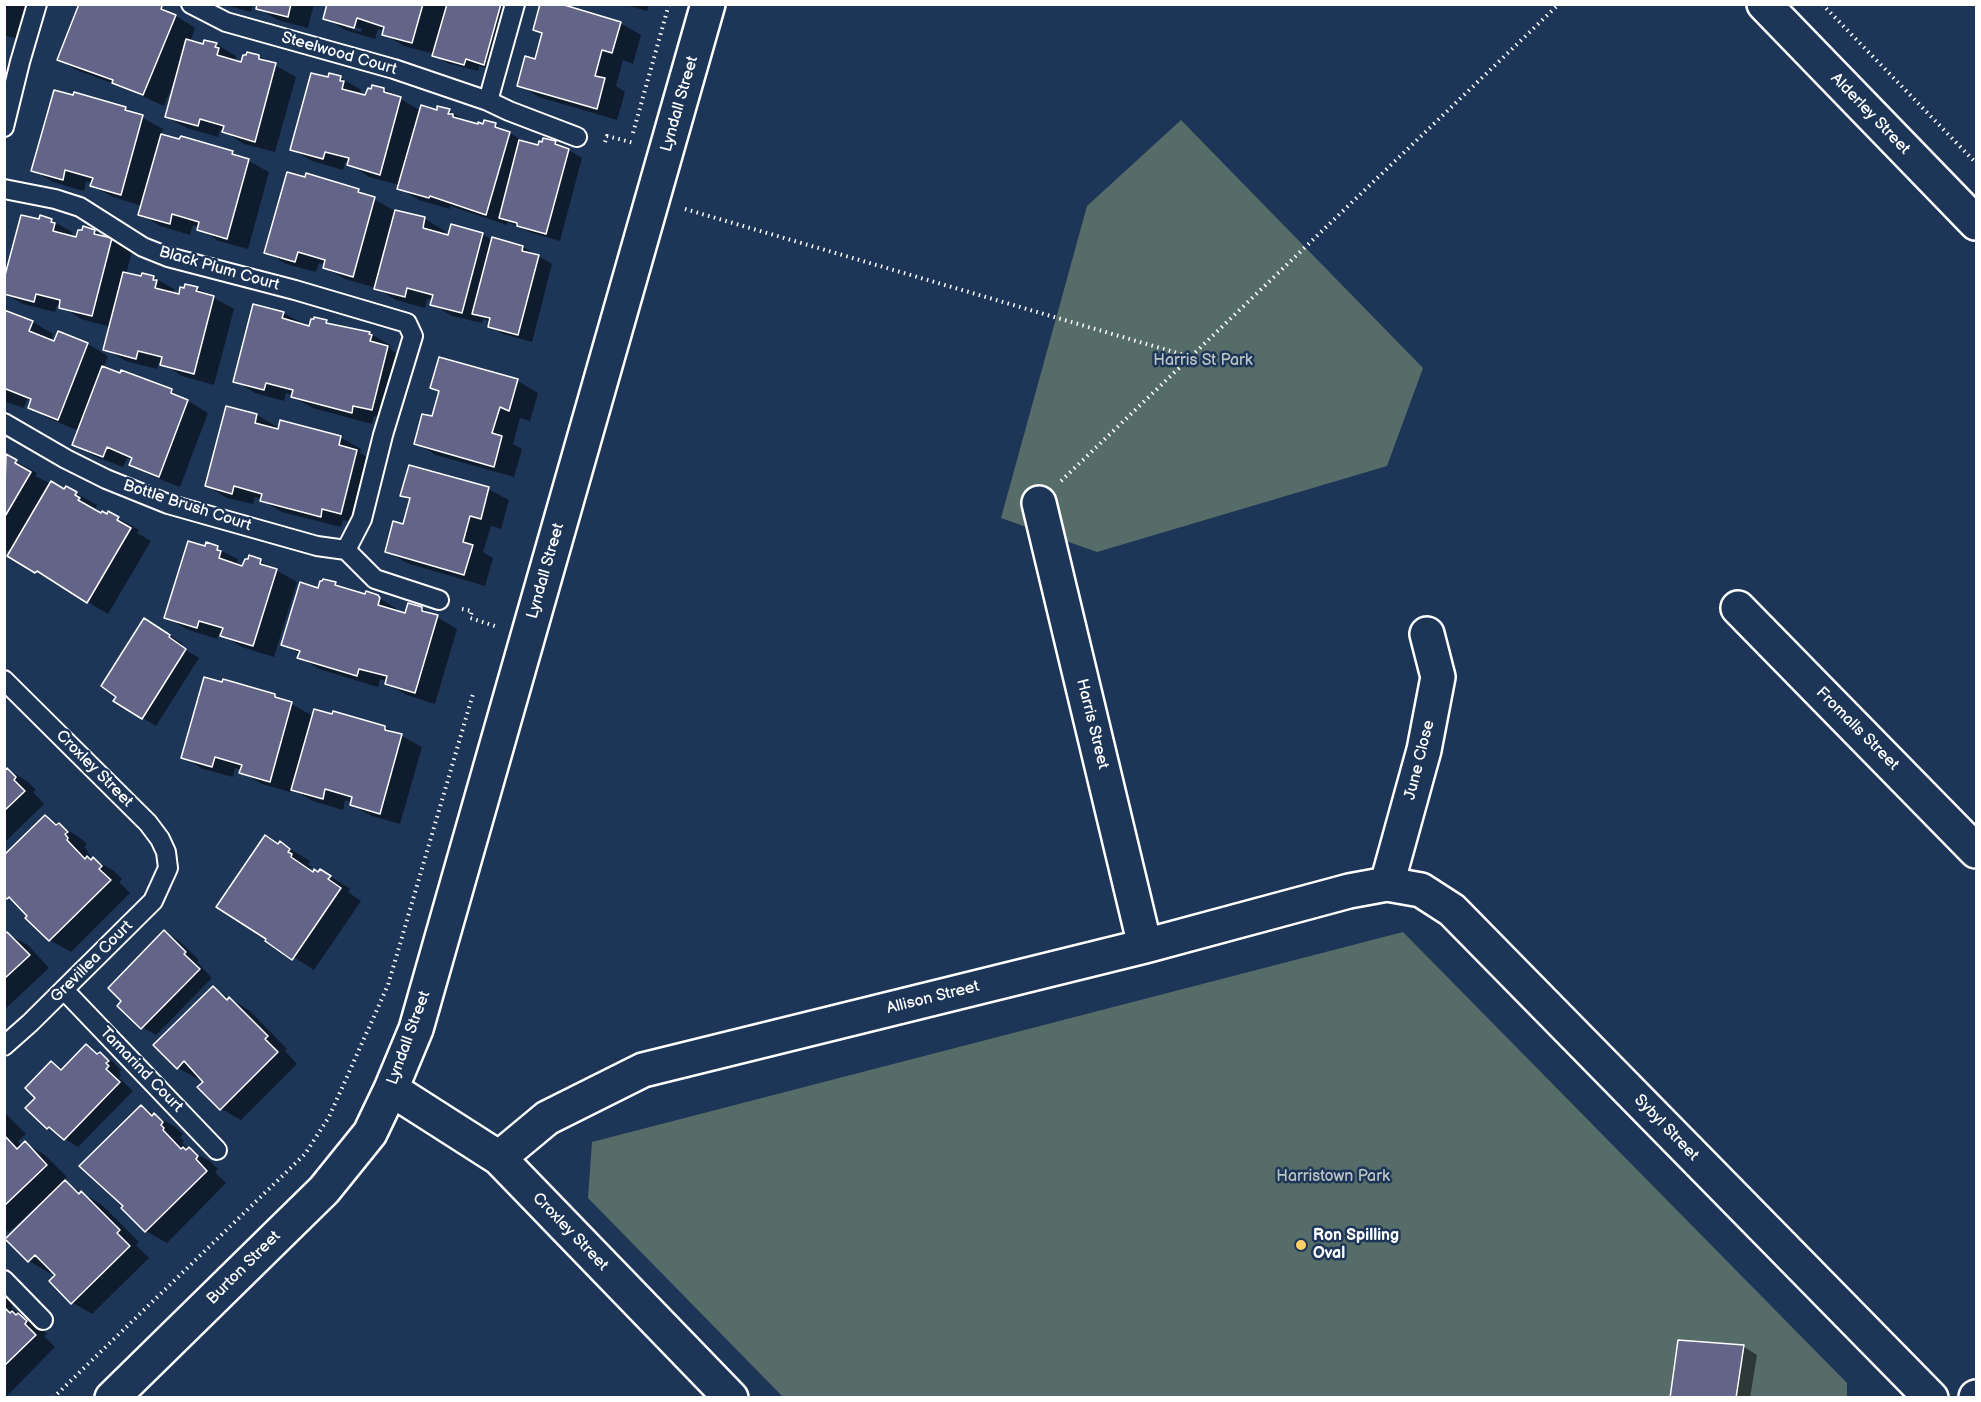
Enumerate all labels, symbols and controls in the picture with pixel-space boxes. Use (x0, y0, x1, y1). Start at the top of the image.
street label: Steelwood Court (279, 28, 399, 80)
street label: Lyndall Street (657, 54, 703, 154)
street label: Alderley Street (1826, 69, 1914, 159)
street label: Black Plum Court (157, 243, 281, 295)
park label: Harris St Park (1153, 351, 1253, 371)
street label: Bottle Brush Court (120, 476, 254, 536)
street label: Lyndall Street (523, 521, 569, 621)
street label: Harris Street (1072, 677, 1112, 771)
street label: Fromalls Street (1811, 683, 1903, 775)
street label: June Close (1401, 718, 1439, 802)
street label: Croxley Street (51, 726, 137, 812)
street label: Grevillea Court (47, 917, 137, 1007)
street label: Allison Street (885, 977, 981, 1019)
street label: Lyndall Street (383, 988, 435, 1088)
street label: Tamarind Court (95, 1023, 187, 1117)
street label: Sybyl Street (1630, 1091, 1702, 1165)
park label: Harristown Park (1276, 1167, 1390, 1187)
street label: Croxley Street (528, 1189, 612, 1275)
place label: Ron Spilling Oval (1313, 1226, 1399, 1264)
street label: Burton Street (203, 1227, 285, 1309)
marker: Ron Spilling Oval (1294, 1238, 1308, 1252)

